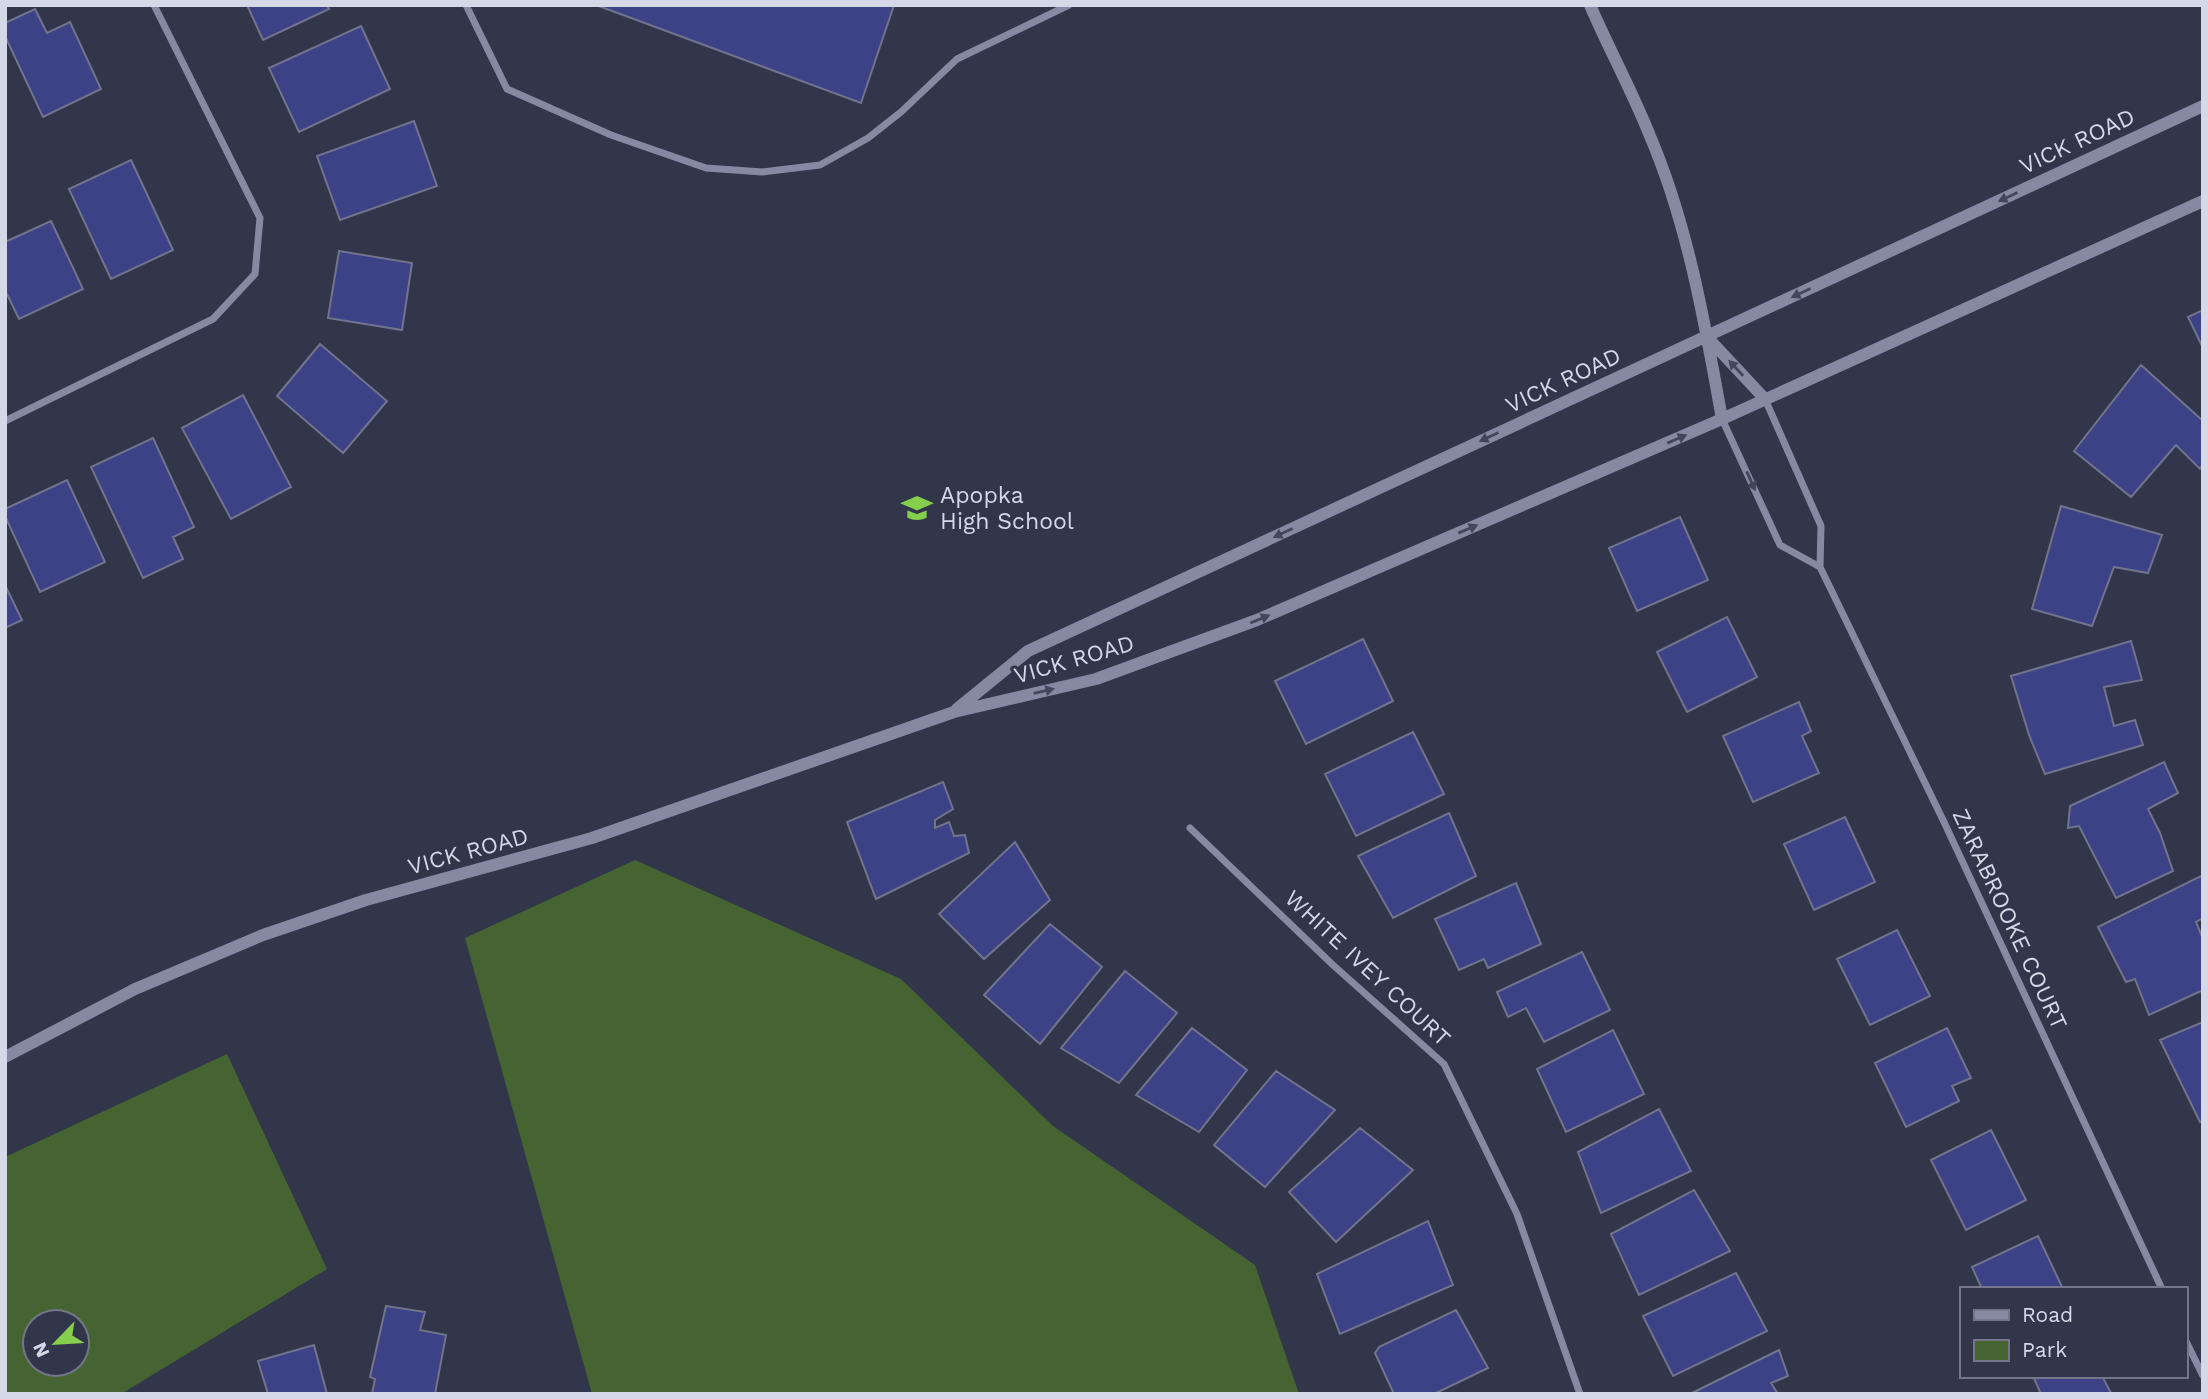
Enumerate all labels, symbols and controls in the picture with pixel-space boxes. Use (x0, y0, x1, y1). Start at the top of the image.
street label: VICK ROAD (2015, 103, 2139, 180)
one-way arrow (1998, 191, 2018, 202)
one-way arrow (1791, 287, 1812, 298)
street label: VICK ROAD (1501, 342, 1625, 419)
one-way arrow (1729, 360, 1745, 377)
one-way arrow (1479, 432, 1500, 443)
one-way arrow (1667, 433, 1688, 444)
one-way arrow (1745, 471, 1757, 491)
place label: Apopka High School (940, 482, 1074, 535)
school or university icon: Apopka High School (900, 491, 934, 525)
one-way arrow (1458, 523, 1479, 534)
one-way arrow (1273, 527, 1293, 539)
one-way arrow (1249, 614, 1270, 625)
street label: VICK ROAD (1011, 629, 1137, 690)
one-way arrow (1033, 685, 1055, 696)
street label: ZARABROOKE COURT (1947, 805, 2073, 1034)
street label: VICK ROAD (405, 822, 531, 881)
street label: WHITE IVEY COURT (1279, 885, 1456, 1052)
legend (1960, 1287, 2187, 1378)
text: Road (2022, 1302, 2073, 1327)
north arrow (21, 1308, 91, 1378)
text: Park (2022, 1337, 2067, 1362)
text: N (28, 1339, 54, 1361)

